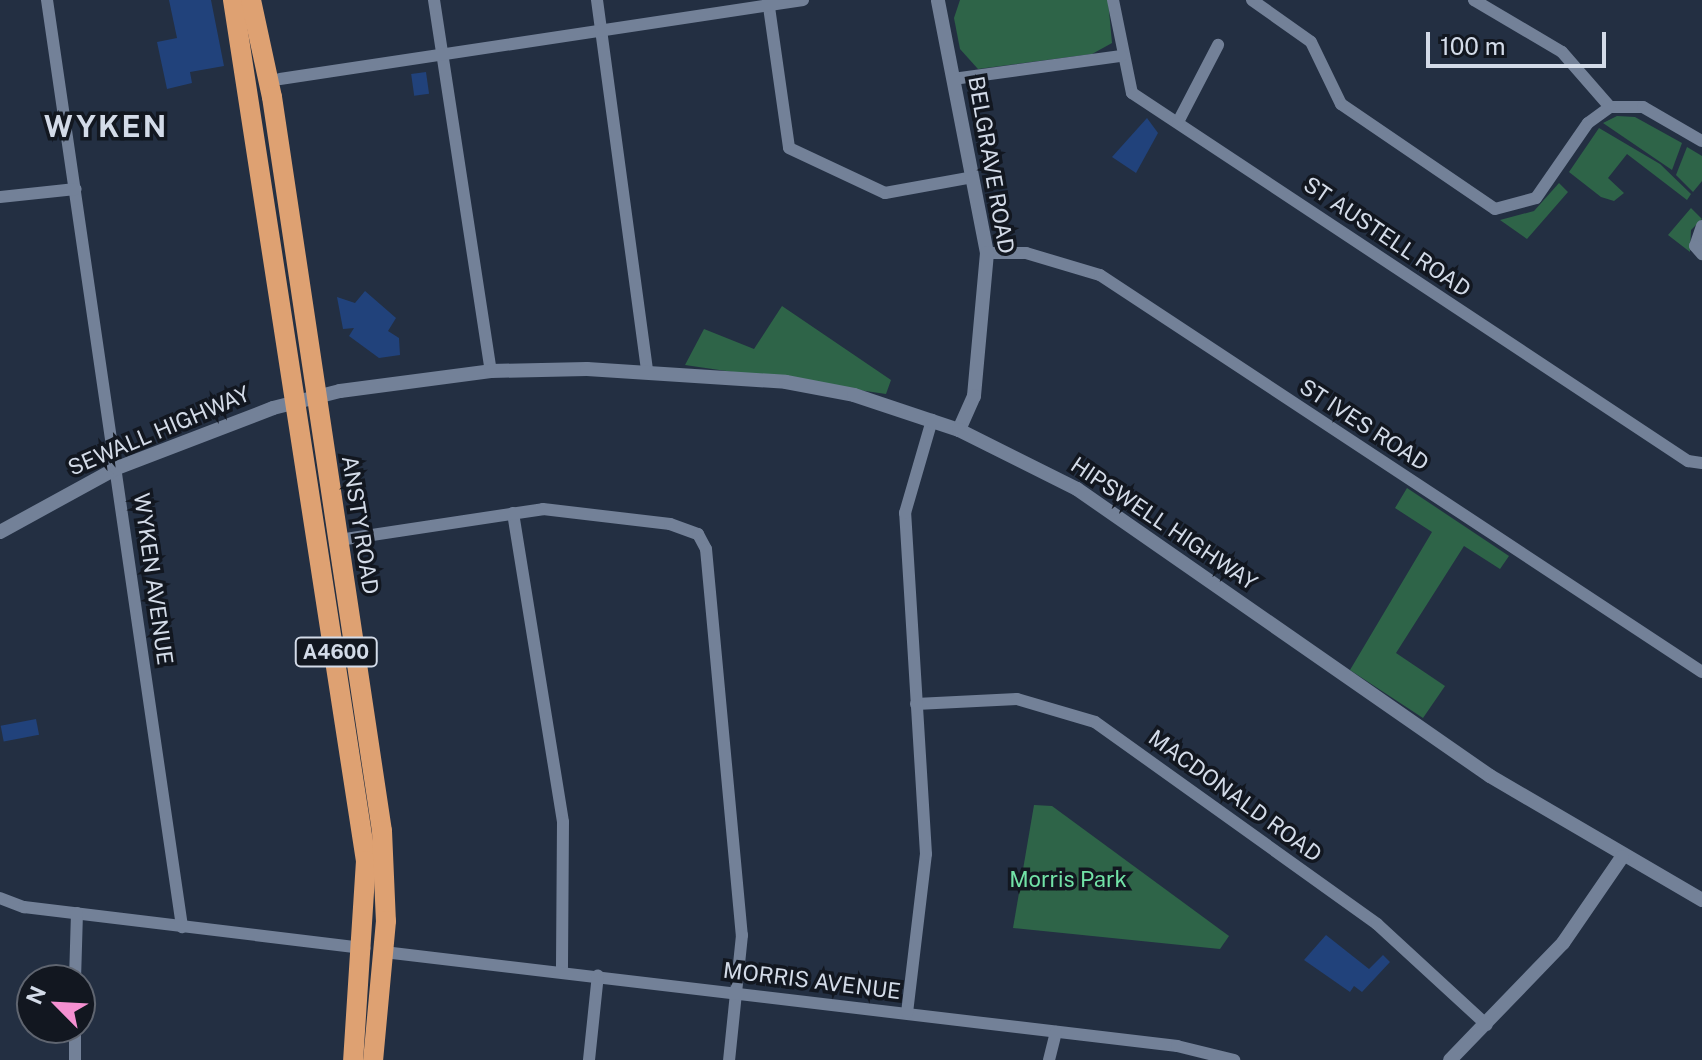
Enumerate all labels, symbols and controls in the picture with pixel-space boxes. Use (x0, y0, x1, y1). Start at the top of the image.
scale bar (1430, 16, 1610, 66)
text: 100 m (1440, 32, 1506, 60)
street label: BELGRAVE ROAD (962, 74, 1020, 256)
district label: WYKEN (44, 108, 168, 144)
street label: ST AUSTELL ROAD (1298, 171, 1476, 303)
street label: ST IVES ROAD (1295, 373, 1433, 477)
street label: SEWALL HIGHWAY (64, 381, 254, 481)
street label: HIPSWELL HIGHWAY (1066, 452, 1262, 596)
street label: ANSTY ROAD (336, 454, 384, 596)
street label: WYKEN AVENUE (128, 491, 178, 667)
road number: A4600 (294, 636, 378, 668)
street label: MACDONALD ROAD (1143, 724, 1327, 868)
park label: Morris Park (1009, 867, 1127, 893)
street label: MORRIS AVENUE (722, 957, 902, 1005)
north arrow (16, 964, 96, 1044)
text: N (21, 982, 51, 1008)

